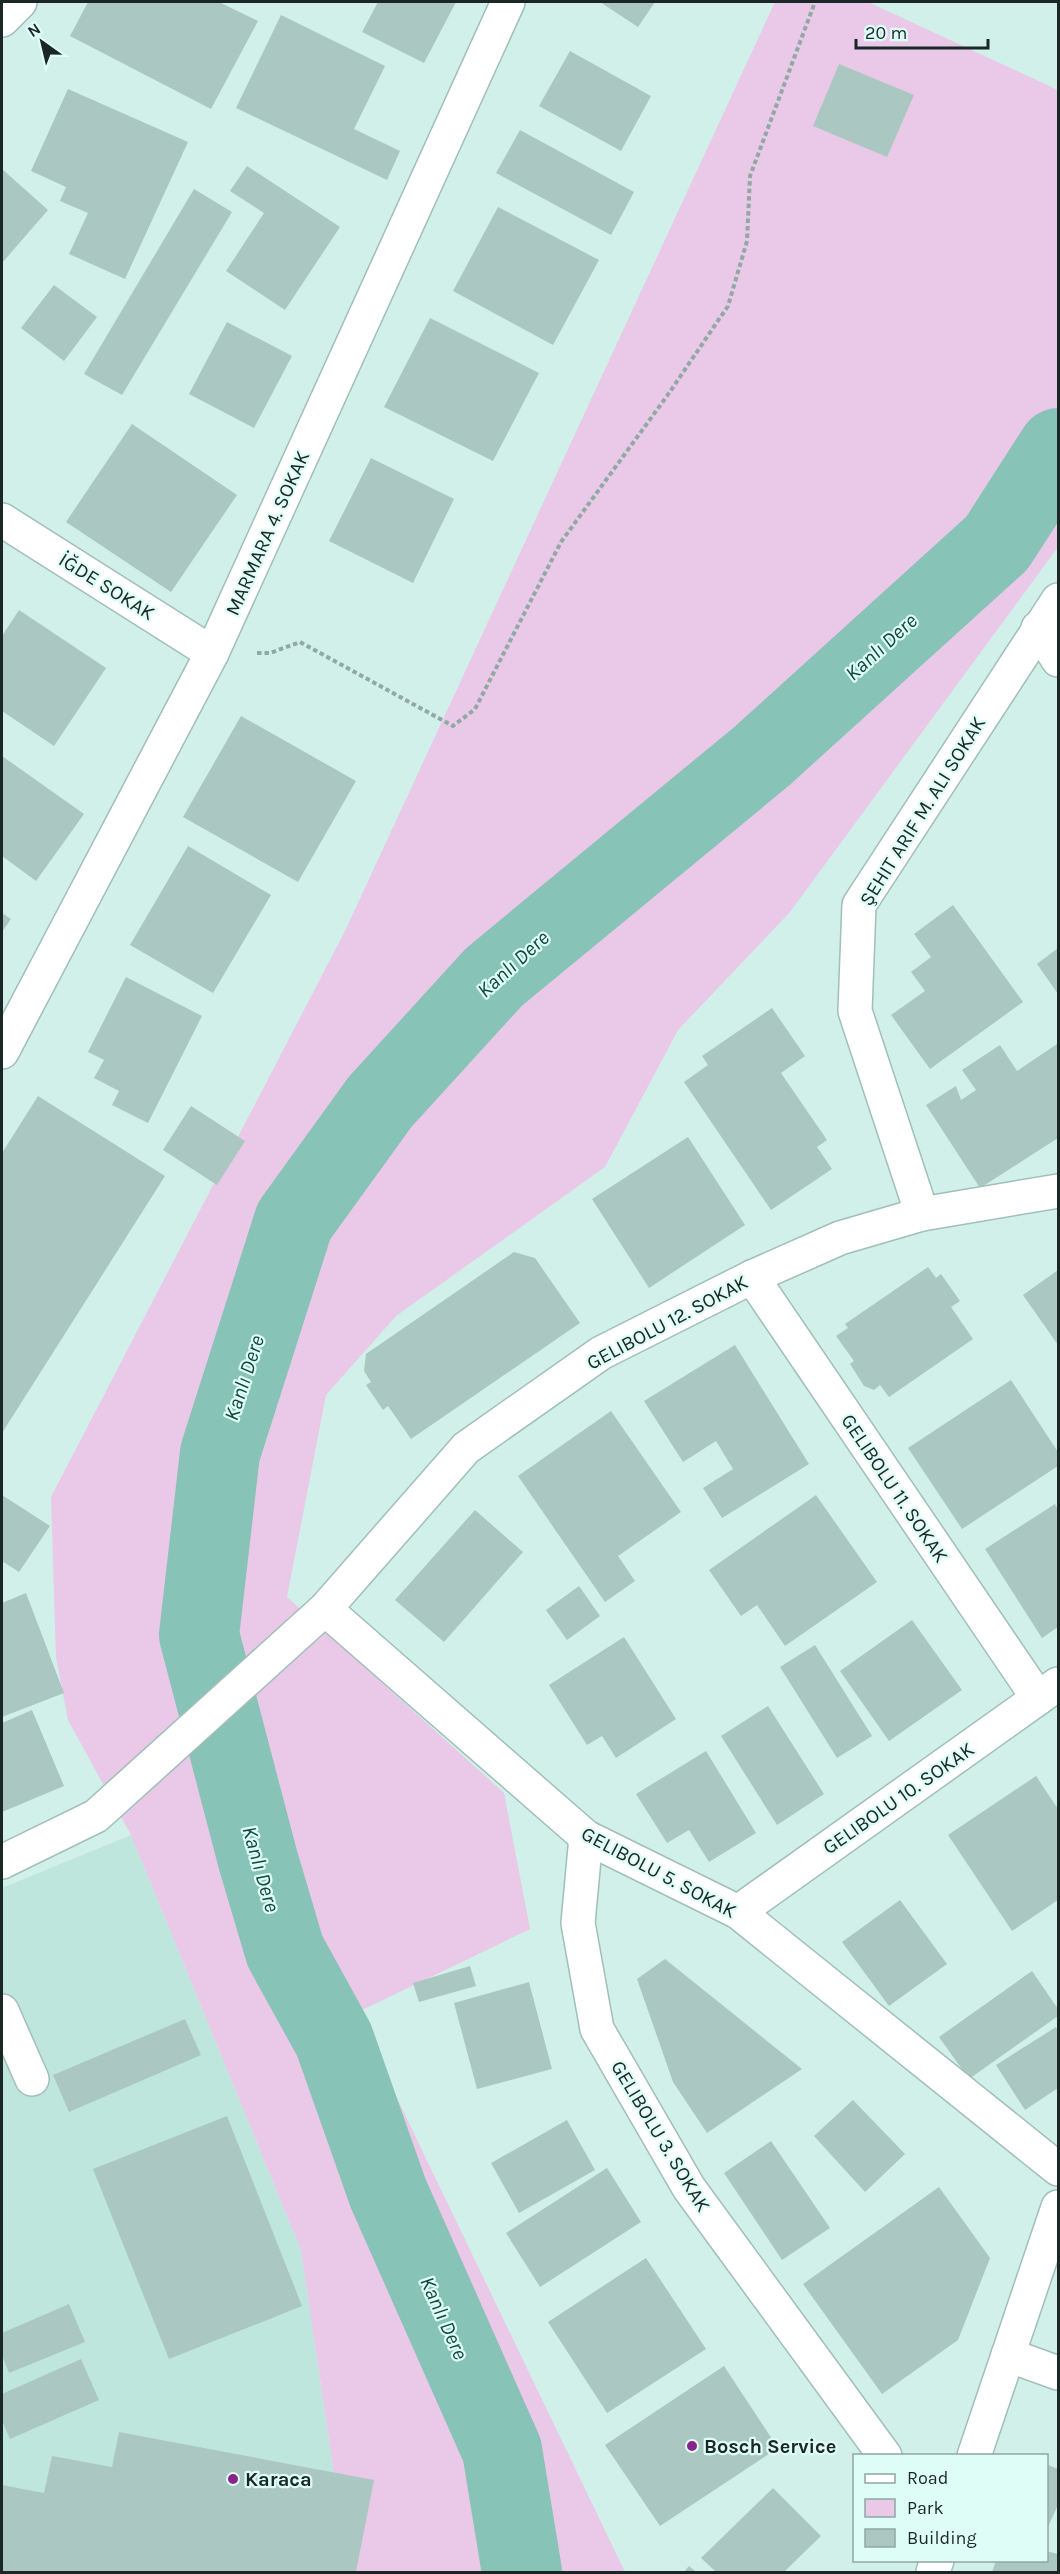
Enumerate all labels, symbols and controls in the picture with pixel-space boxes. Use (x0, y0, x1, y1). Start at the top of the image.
north arrow (12, 12, 72, 72)
scale bar (856, 12, 988, 50)
text: N (24, 19, 44, 41)
text: 20 m (865, 22, 907, 44)
street label: MARMARA 4. SOKAK (221, 447, 314, 619)
street label: İĞDE SOKAK (55, 548, 159, 625)
water label: Kanlı Dere (840, 608, 922, 685)
street label: ŞEHIT ARIF M. ALI SOKAK (855, 712, 990, 910)
water label: Kanlı Dere (472, 925, 554, 1002)
street label: GELIBOLU 12. SOKAK (583, 1270, 752, 1375)
water label: Kanlı Dere (219, 1332, 269, 1424)
street label: GELIBOLU 11. SOKAK (836, 1410, 953, 1567)
street label: GELIBOLU 10. SOKAK (818, 1738, 978, 1859)
street label: GELIBOLU 5. SOKAK (577, 1822, 740, 1923)
water label: Kanlı Dere (237, 1823, 285, 1915)
street label: GELIBOLU 3. SOKAK (606, 2056, 715, 2216)
water label: Kanlı Dere (415, 2273, 473, 2363)
place label: Bosch Service (704, 2435, 836, 2458)
marker: Bosch Service (685, 2439, 699, 2453)
legend (853, 2454, 1048, 2562)
text: Road (907, 2467, 948, 2489)
place label: Karaca (245, 2468, 312, 2491)
marker: Karaca (226, 2472, 240, 2486)
text: Park (907, 2497, 944, 2519)
text: Building (907, 2527, 977, 2549)

